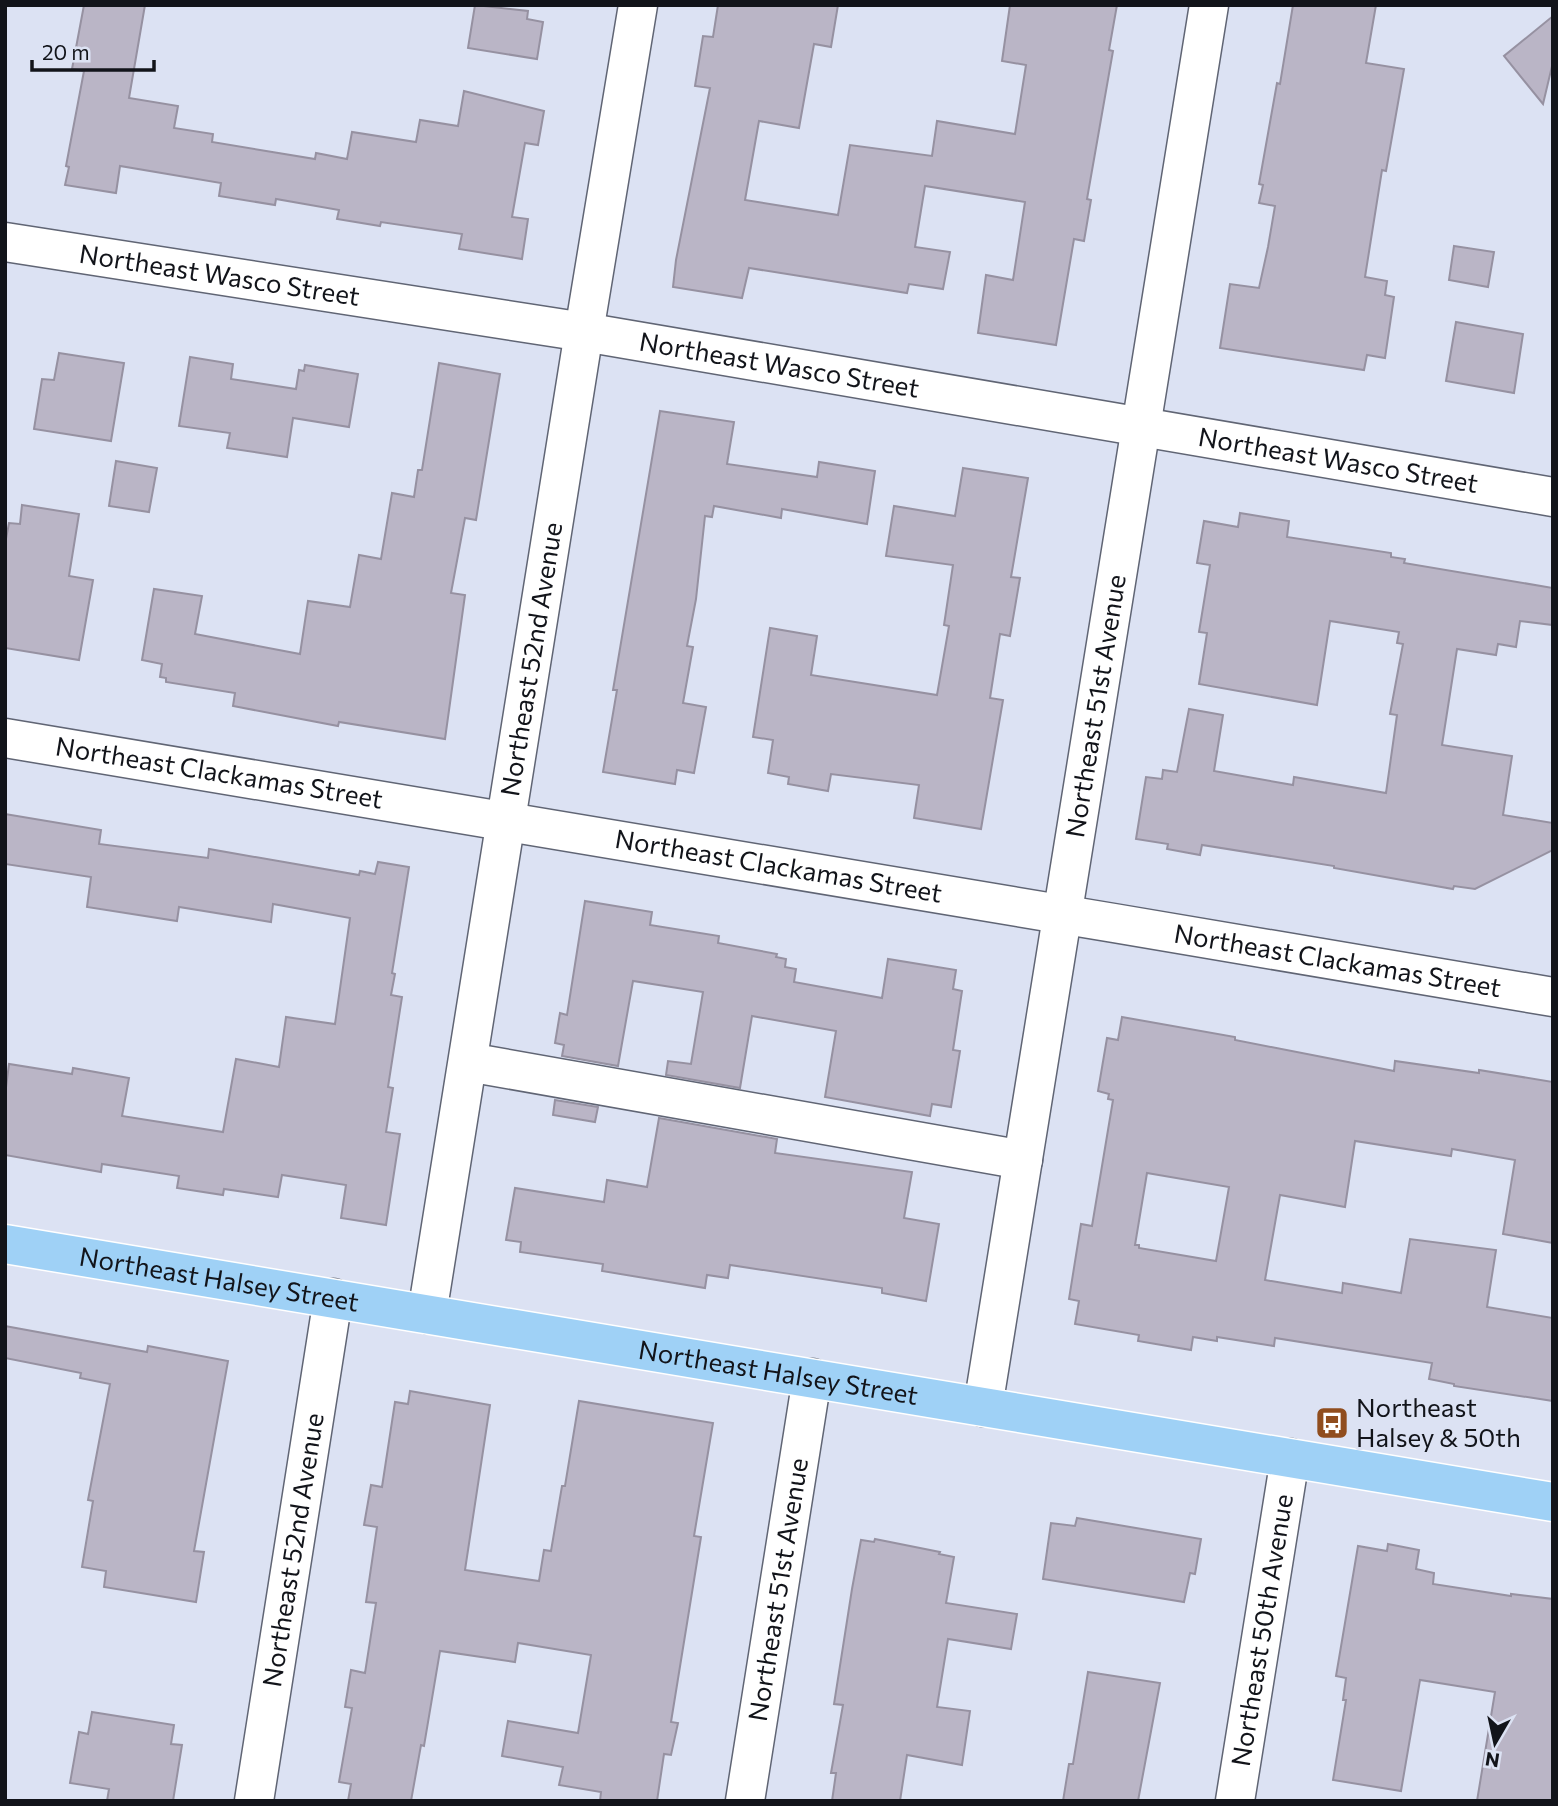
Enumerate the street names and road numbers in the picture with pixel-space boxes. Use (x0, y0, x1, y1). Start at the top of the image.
street label: Northeast Wasco Street (77, 237, 362, 311)
street label: Northeast Wasco Street (637, 325, 922, 403)
street label: Northeast Wasco Street (1196, 420, 1481, 498)
street label: Northeast 52nd Avenue (493, 520, 567, 798)
street label: Northeast 51st Avenue (1058, 572, 1131, 840)
street label: Northeast Clackamas Street (54, 729, 385, 814)
street label: Northeast Clackamas Street (613, 822, 945, 908)
street label: Northeast Clackamas Street (1172, 917, 1504, 1002)
street label: Northeast Halsey Street (77, 1240, 361, 1317)
street label: Northeast Halsey Street (637, 1333, 921, 1410)
street label: Northeast 52nd Avenue (255, 1411, 329, 1689)
street label: Northeast 51st Avenue (741, 1456, 813, 1723)
street label: Northeast 50th Avenue (1224, 1492, 1298, 1768)

